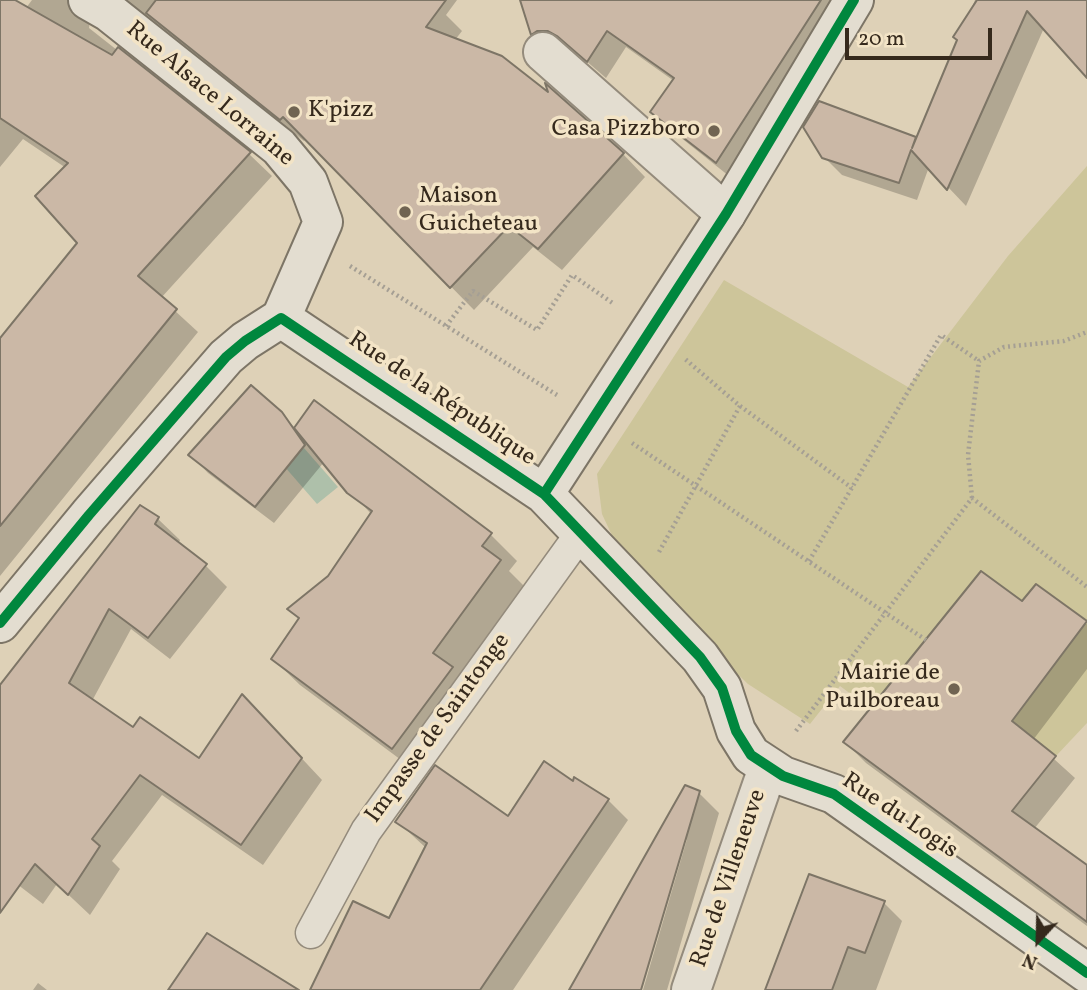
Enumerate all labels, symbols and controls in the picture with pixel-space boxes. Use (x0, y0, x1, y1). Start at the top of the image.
scale bar (849, 14, 996, 58)
street label: Rue Alsace Lorraine (119, 16, 299, 174)
text: 20 m (858, 25, 904, 54)
place label: K'pizz (308, 98, 374, 126)
marker: K'pizz (286, 104, 302, 120)
place label: Casa Pizzboro (551, 117, 700, 145)
marker: Casa Pizzboro (706, 123, 722, 139)
place label: Maison Guicheteau (419, 184, 538, 240)
marker: Maison Guicheteau (397, 204, 413, 220)
street label: Rue de la République (342, 327, 540, 473)
street label: Impasse de Saintonge (360, 628, 518, 830)
place label: Mairie de Puilboreau (825, 661, 940, 717)
marker: Mairie de Puilboreau (946, 681, 962, 697)
street label: Rue du Logis (835, 768, 963, 866)
street label: Rue de Villeneuve (686, 786, 774, 972)
north arrow (1003, 906, 1073, 976)
text: N (1019, 946, 1041, 975)

